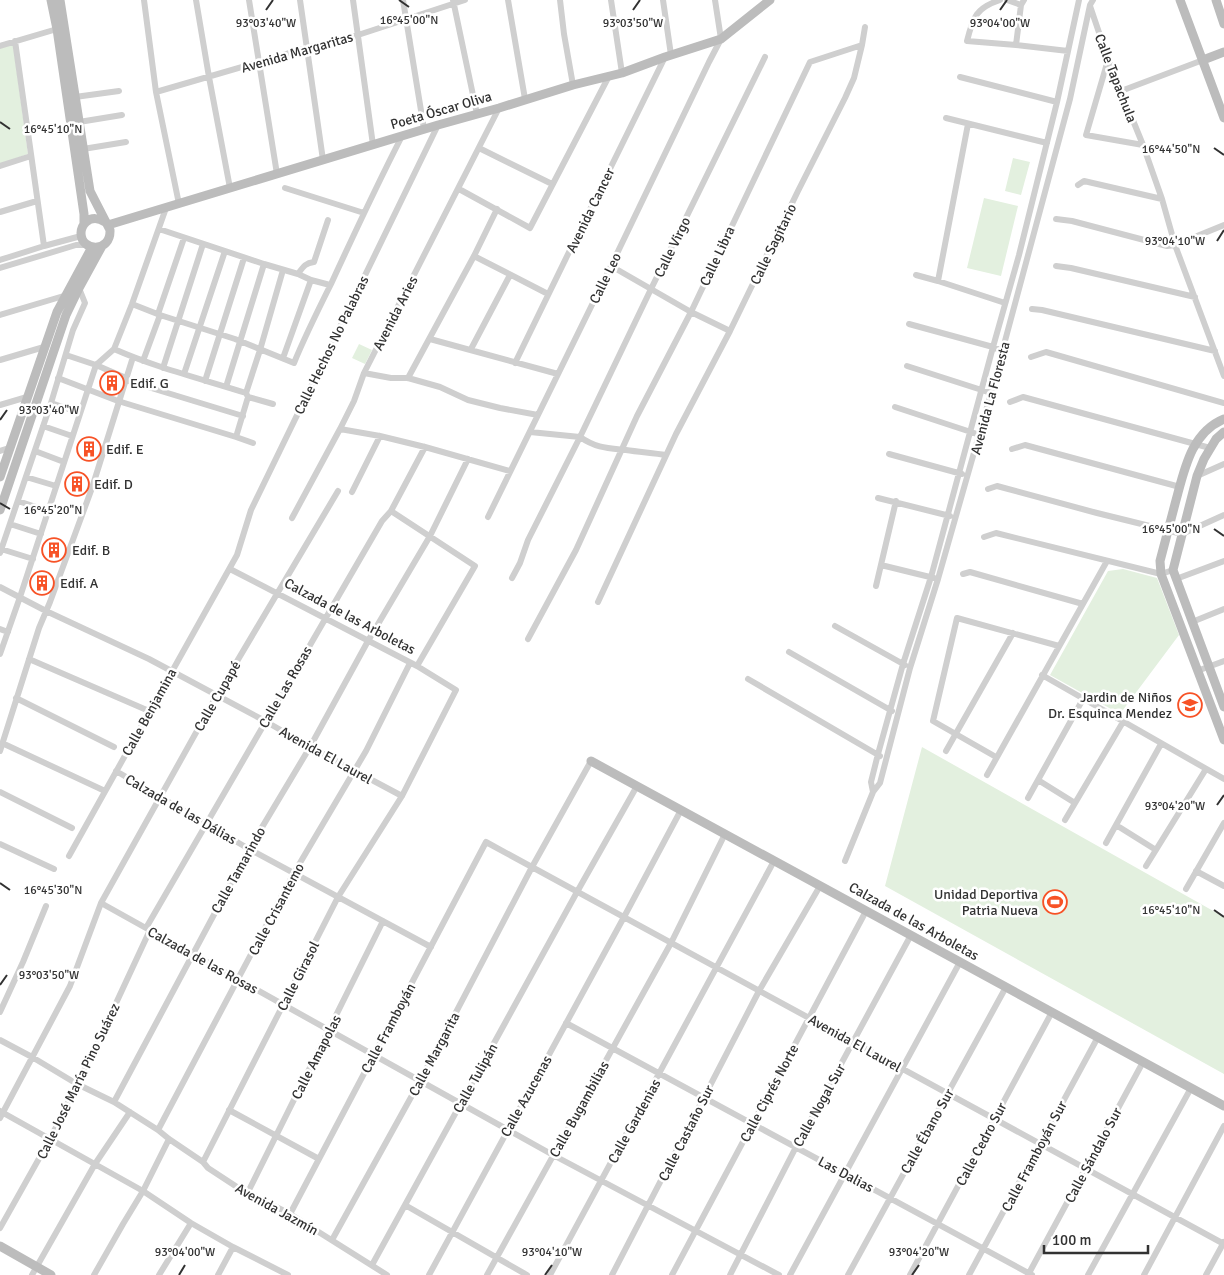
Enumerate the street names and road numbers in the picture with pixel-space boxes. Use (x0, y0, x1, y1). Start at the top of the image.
street label: Avenida Margaritas (239, 28, 355, 77)
street label: Calle Tapachula (1091, 31, 1140, 125)
street label: Poeta Óscar Oliva (389, 88, 494, 133)
street label: Avenida Cancer (563, 164, 619, 255)
street label: Calle Sagitario (747, 201, 800, 287)
street label: Calle Virgo (651, 214, 694, 280)
street label: Calle Libra (696, 224, 739, 289)
street label: Calle Leo (586, 250, 625, 307)
street label: Calle Hechos No Palabras (290, 273, 372, 417)
street label: Avenida Aries (369, 273, 422, 353)
street label: Avenida La Floresta (967, 340, 1014, 457)
street label: Calzada de las Arboletas (281, 575, 418, 658)
street label: Calle Las Rosas (255, 643, 316, 731)
street label: Calle Cupapé (190, 658, 244, 734)
street label: Calle Benjamina (118, 666, 180, 759)
street label: Avenida El Laurel (276, 723, 375, 788)
street label: Calzada de las Dálias (122, 771, 239, 848)
street label: Calle Tamarindo (208, 824, 269, 916)
street label: Calle Crisantemo (245, 860, 308, 958)
street label: Calzada de las Arboletas (846, 879, 982, 964)
street label: Calzada de las Rosas (145, 923, 261, 998)
street label: Calle Girasol (274, 939, 323, 1014)
street label: Calle Framboyán (358, 980, 419, 1076)
street label: Calle José María Pino Suárez (33, 1000, 124, 1162)
street label: Calle Margarita (405, 1009, 464, 1099)
street label: Avenida El Laurel (805, 1011, 904, 1076)
street label: Calle Amapolas (288, 1012, 345, 1102)
street label: Calle Tulipán (449, 1041, 502, 1116)
street label: Calle Ciprés Norte (737, 1041, 802, 1145)
street label: Calle Azucenas (497, 1053, 556, 1140)
street label: Calle Bugambilias (546, 1058, 613, 1160)
street label: Calle Nogal Sur (790, 1060, 850, 1150)
street label: Calle Gardenias (604, 1076, 665, 1166)
street label: Calle Castaño Sur (655, 1082, 718, 1184)
street label: Calle Ébano Sur (897, 1085, 958, 1177)
street label: Calle Framboyán Sur (998, 1097, 1071, 1215)
street label: Calle Cedro Sur (952, 1099, 1011, 1189)
street label: Calle Sándalo Sur (1061, 1104, 1126, 1206)
street label: Las Dalias (815, 1153, 876, 1196)
street label: Avenida Jazmín (232, 1180, 321, 1239)

